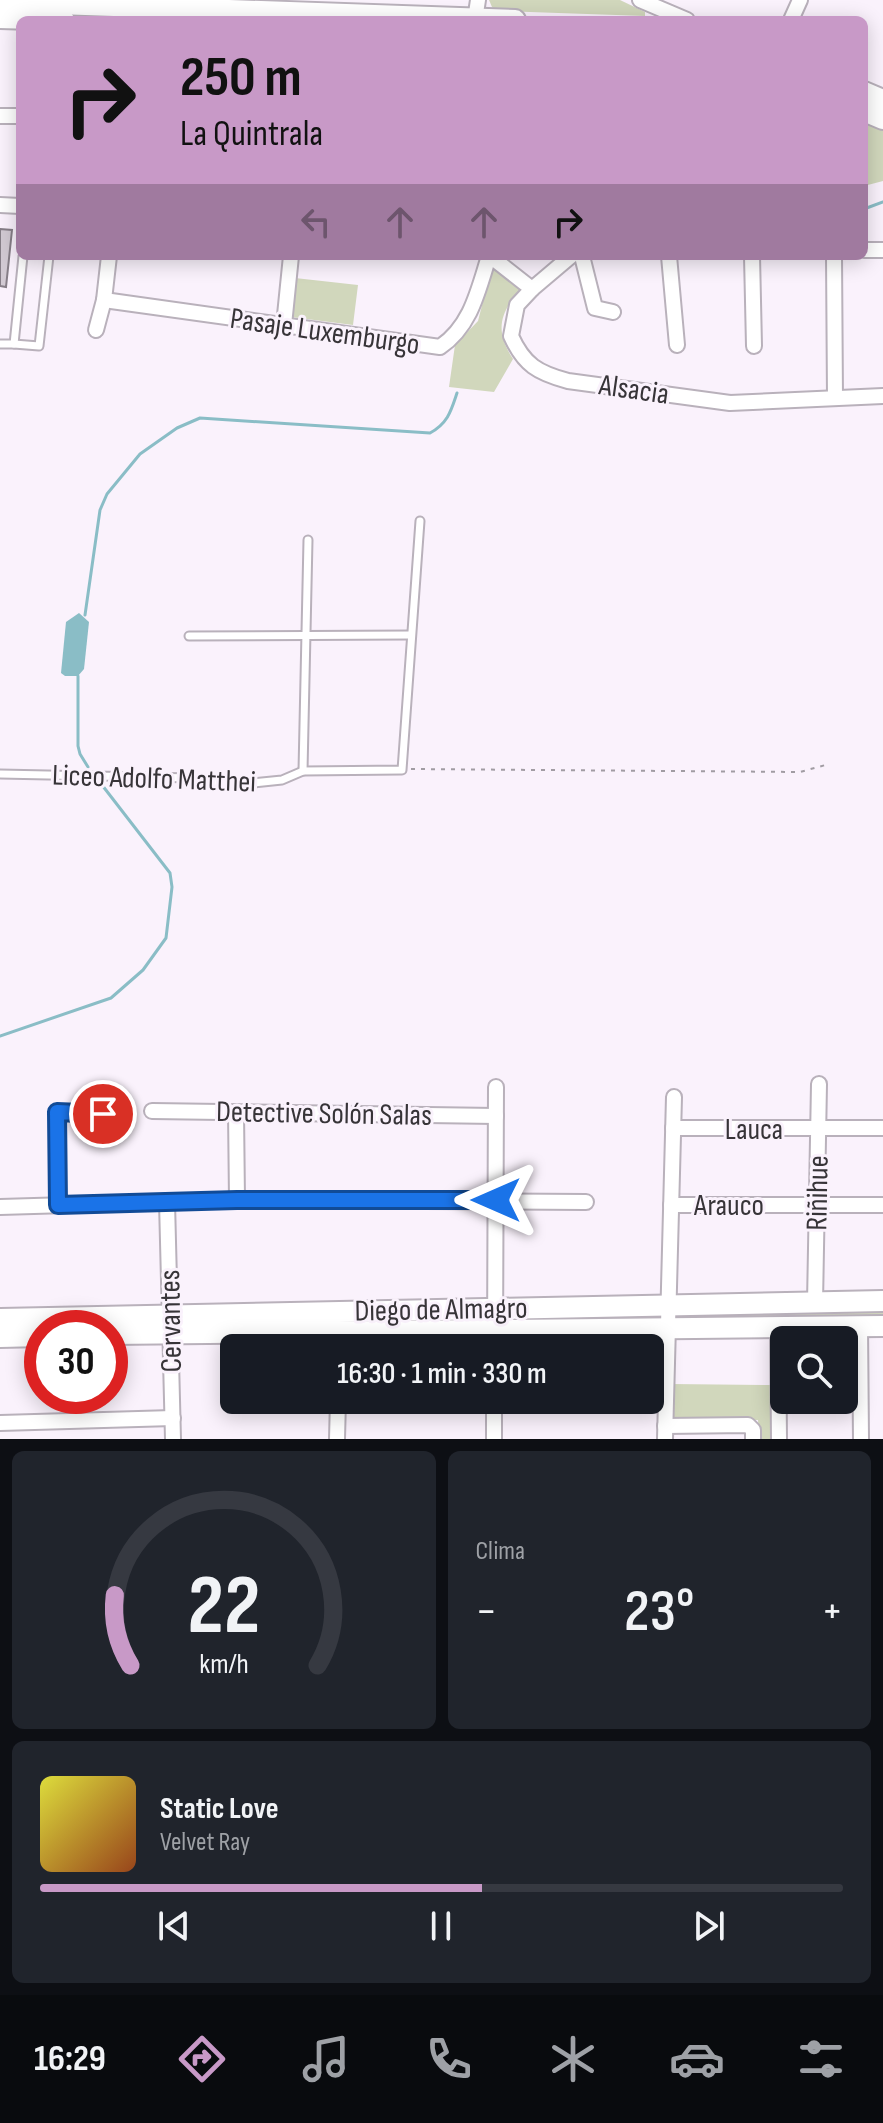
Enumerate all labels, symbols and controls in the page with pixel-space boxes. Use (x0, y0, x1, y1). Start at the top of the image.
text: 250 m (180, 45, 302, 112)
icon: right (48, 48, 152, 152)
text: La Quintrala (180, 113, 323, 156)
icon: left (294, 200, 338, 244)
icon: ahead (378, 200, 422, 244)
icon: ahead (462, 200, 506, 244)
icon: right (546, 200, 590, 244)
street label: Pasaje Luxemburgo (228, 301, 422, 363)
street label: Alsacia (596, 367, 671, 413)
street label: Liceo Adolfo Matthei (51, 757, 257, 801)
pin (69, 1080, 137, 1148)
icon: arrive (81, 1092, 125, 1136)
street label: Detective Solón Salas (216, 1094, 432, 1134)
street label: Lauca (725, 1112, 783, 1148)
street label: Riñihue (799, 1155, 837, 1231)
position arrow (454, 1158, 538, 1242)
street label: Arauco (693, 1188, 764, 1224)
street label: Cervantes (152, 1269, 190, 1373)
street label: Diego de Almagro (354, 1290, 528, 1330)
speed limit sign: 30 (24, 1310, 128, 1414)
map controls (770, 1326, 858, 1414)
button: search (770, 1326, 858, 1414)
text: 16:30 · 1 min · 330 m (337, 1356, 547, 1392)
text: Clima (476, 1536, 525, 1567)
text: 22 (187, 1557, 260, 1657)
text: 23° (624, 1576, 694, 1648)
text: − (476, 1585, 497, 1638)
text: + (821, 1585, 843, 1638)
text: km/h (199, 1647, 248, 1682)
text: Static Love (160, 1791, 279, 1827)
text: Velvet Ray (160, 1827, 250, 1858)
icon: previous (152, 1904, 196, 1948)
icon: pause (419, 1904, 463, 1948)
icon: next (687, 1904, 731, 1948)
icon: directions (174, 2031, 230, 2087)
icon: music (298, 2031, 354, 2087)
icon: phone (421, 2031, 477, 2087)
icon: climate (545, 2031, 601, 2087)
icon: car (669, 2031, 725, 2087)
icon: filters (793, 2031, 849, 2087)
text: 16:29 (34, 2038, 106, 2081)

